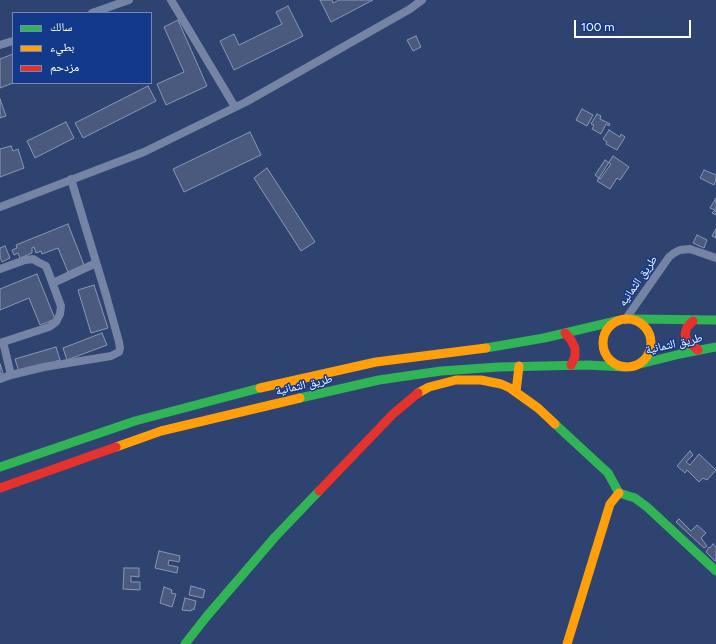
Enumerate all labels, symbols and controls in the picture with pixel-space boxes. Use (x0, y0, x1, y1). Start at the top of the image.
legend (12, 12, 152, 84)
scale bar (576, 12, 693, 38)
text: سالك (50, 20, 72, 34)
text: 100 m (581, 20, 615, 34)
text: بطيء (50, 40, 74, 54)
text: مزدحم (50, 60, 79, 74)
street label: طريق الثمانيه (615, 253, 661, 309)
street label: طريق الثمانية (644, 330, 704, 358)
street label: طريق الثمانية (274, 371, 334, 399)

